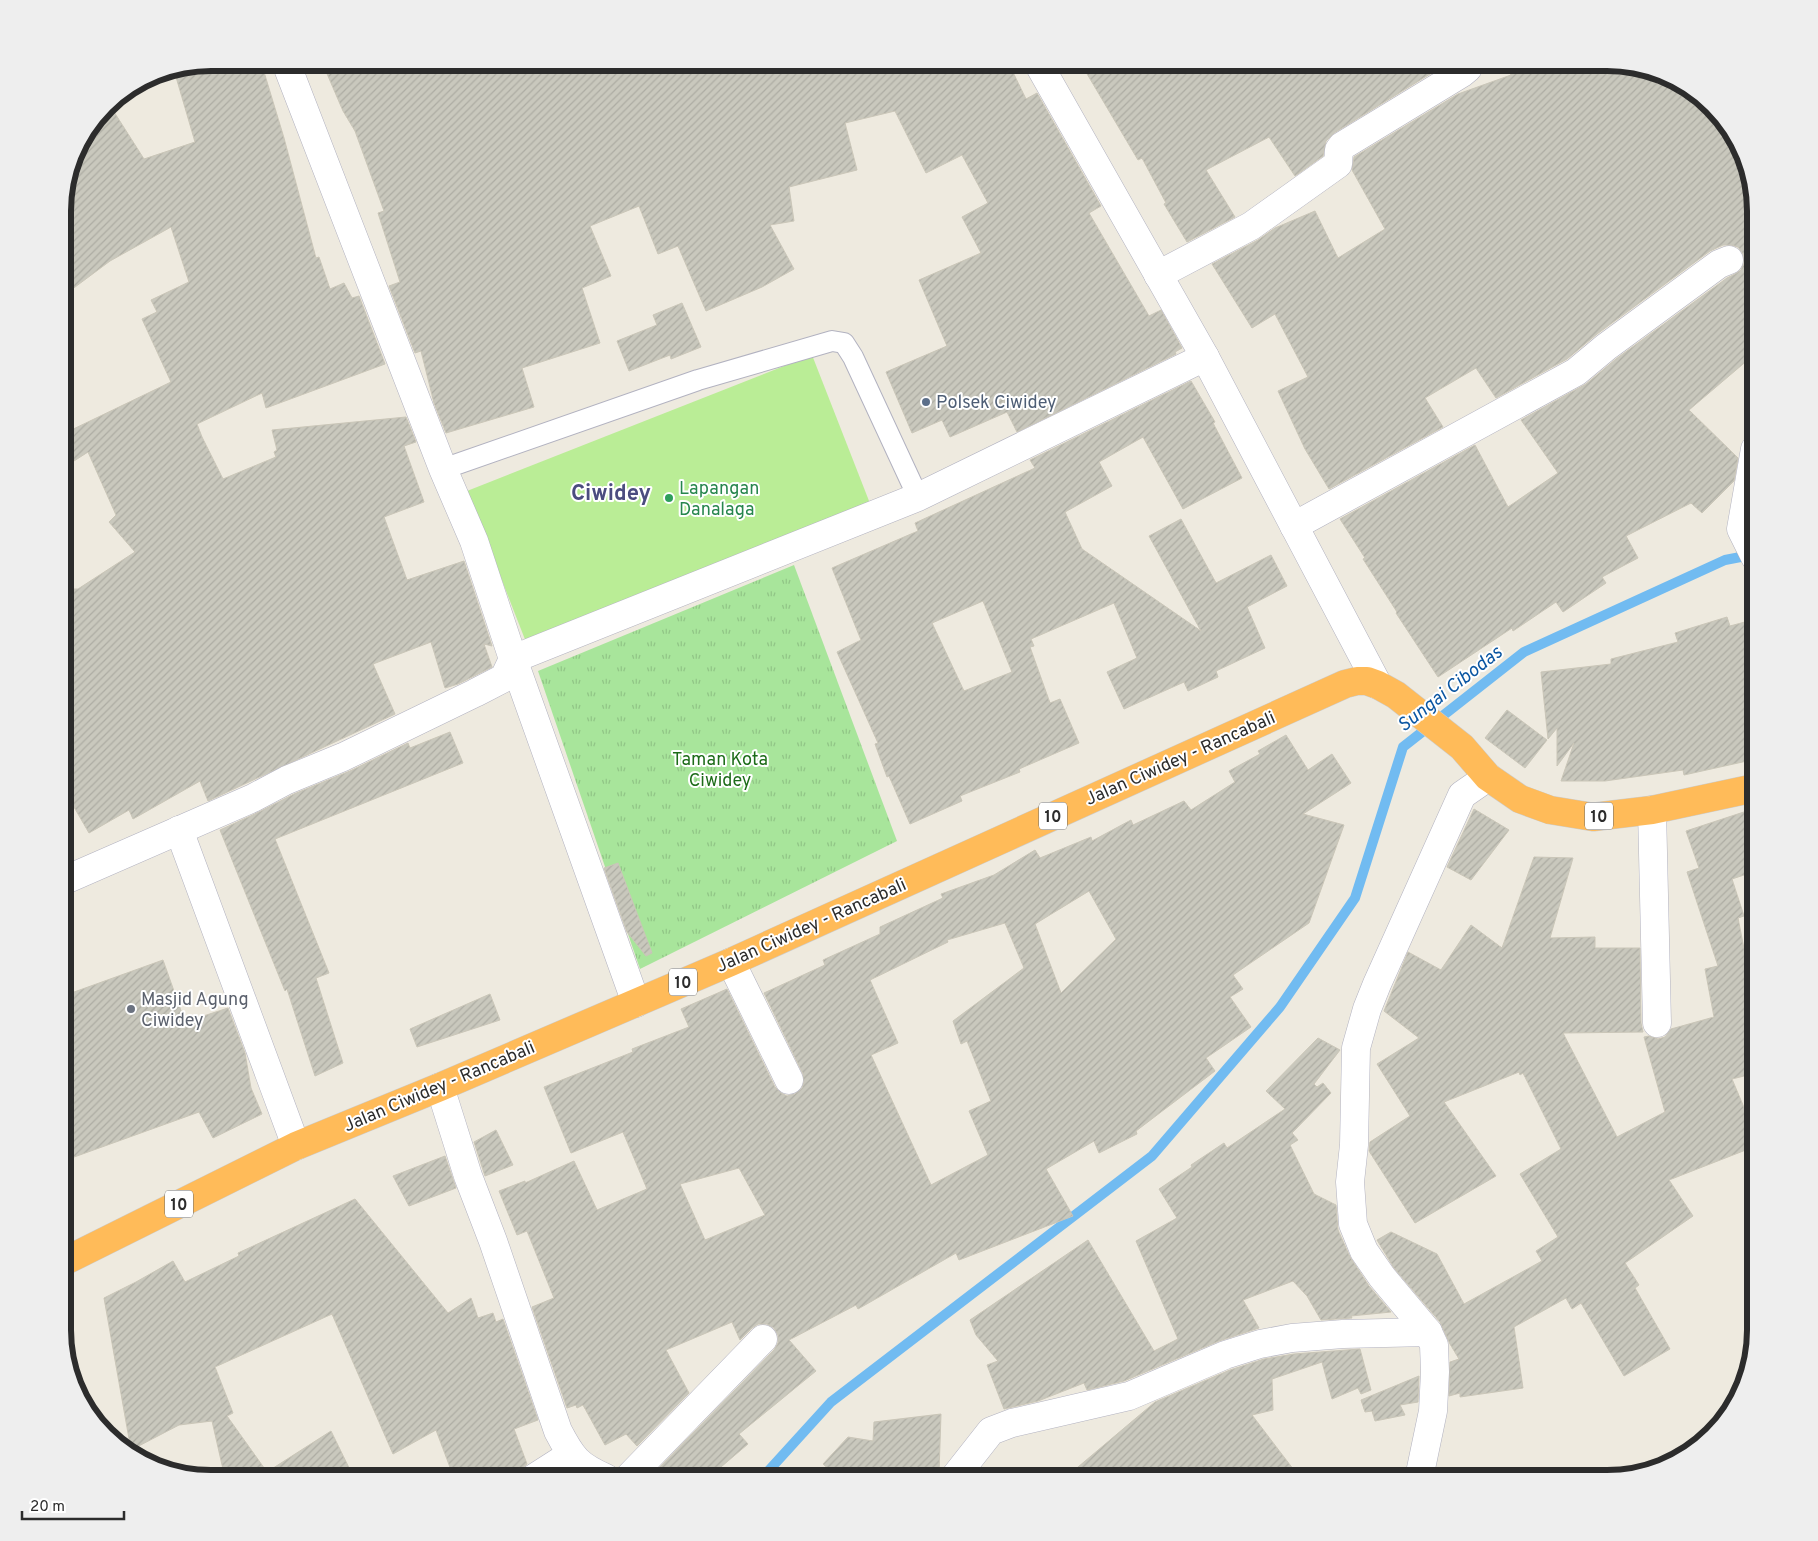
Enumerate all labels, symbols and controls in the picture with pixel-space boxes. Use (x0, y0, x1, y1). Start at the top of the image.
place label: Polsek Ciwidey (936, 392, 1057, 415)
marker: Polsek Ciwidey (920, 396, 932, 408)
place label: Lapangan Danalaga (679, 478, 759, 522)
district label: Ciwidey (571, 481, 651, 508)
marker: Lapangan Danalaga (663, 492, 675, 504)
water label: Sungai Cibodas (1393, 641, 1508, 738)
street label: Jalan Ciwidey - Rancabali (1082, 707, 1279, 812)
park label: Taman Kota Ciwidey (672, 749, 768, 793)
road number: 10 (1039, 802, 1067, 829)
road number: 10 (1585, 802, 1613, 829)
street label: Jalan Ciwidey - Rancabali (713, 874, 910, 979)
road number: 10 (669, 969, 697, 996)
place label: Masjid Agung Ciwidey (141, 989, 249, 1033)
marker: Masjid Agung Ciwidey (125, 1003, 137, 1015)
street label: Jalan Ciwidey - Rancabali (340, 1037, 539, 1138)
road number: 10 (165, 1190, 193, 1218)
scale bar (22, 1488, 125, 1520)
text: 20 m (30, 1498, 65, 1517)

